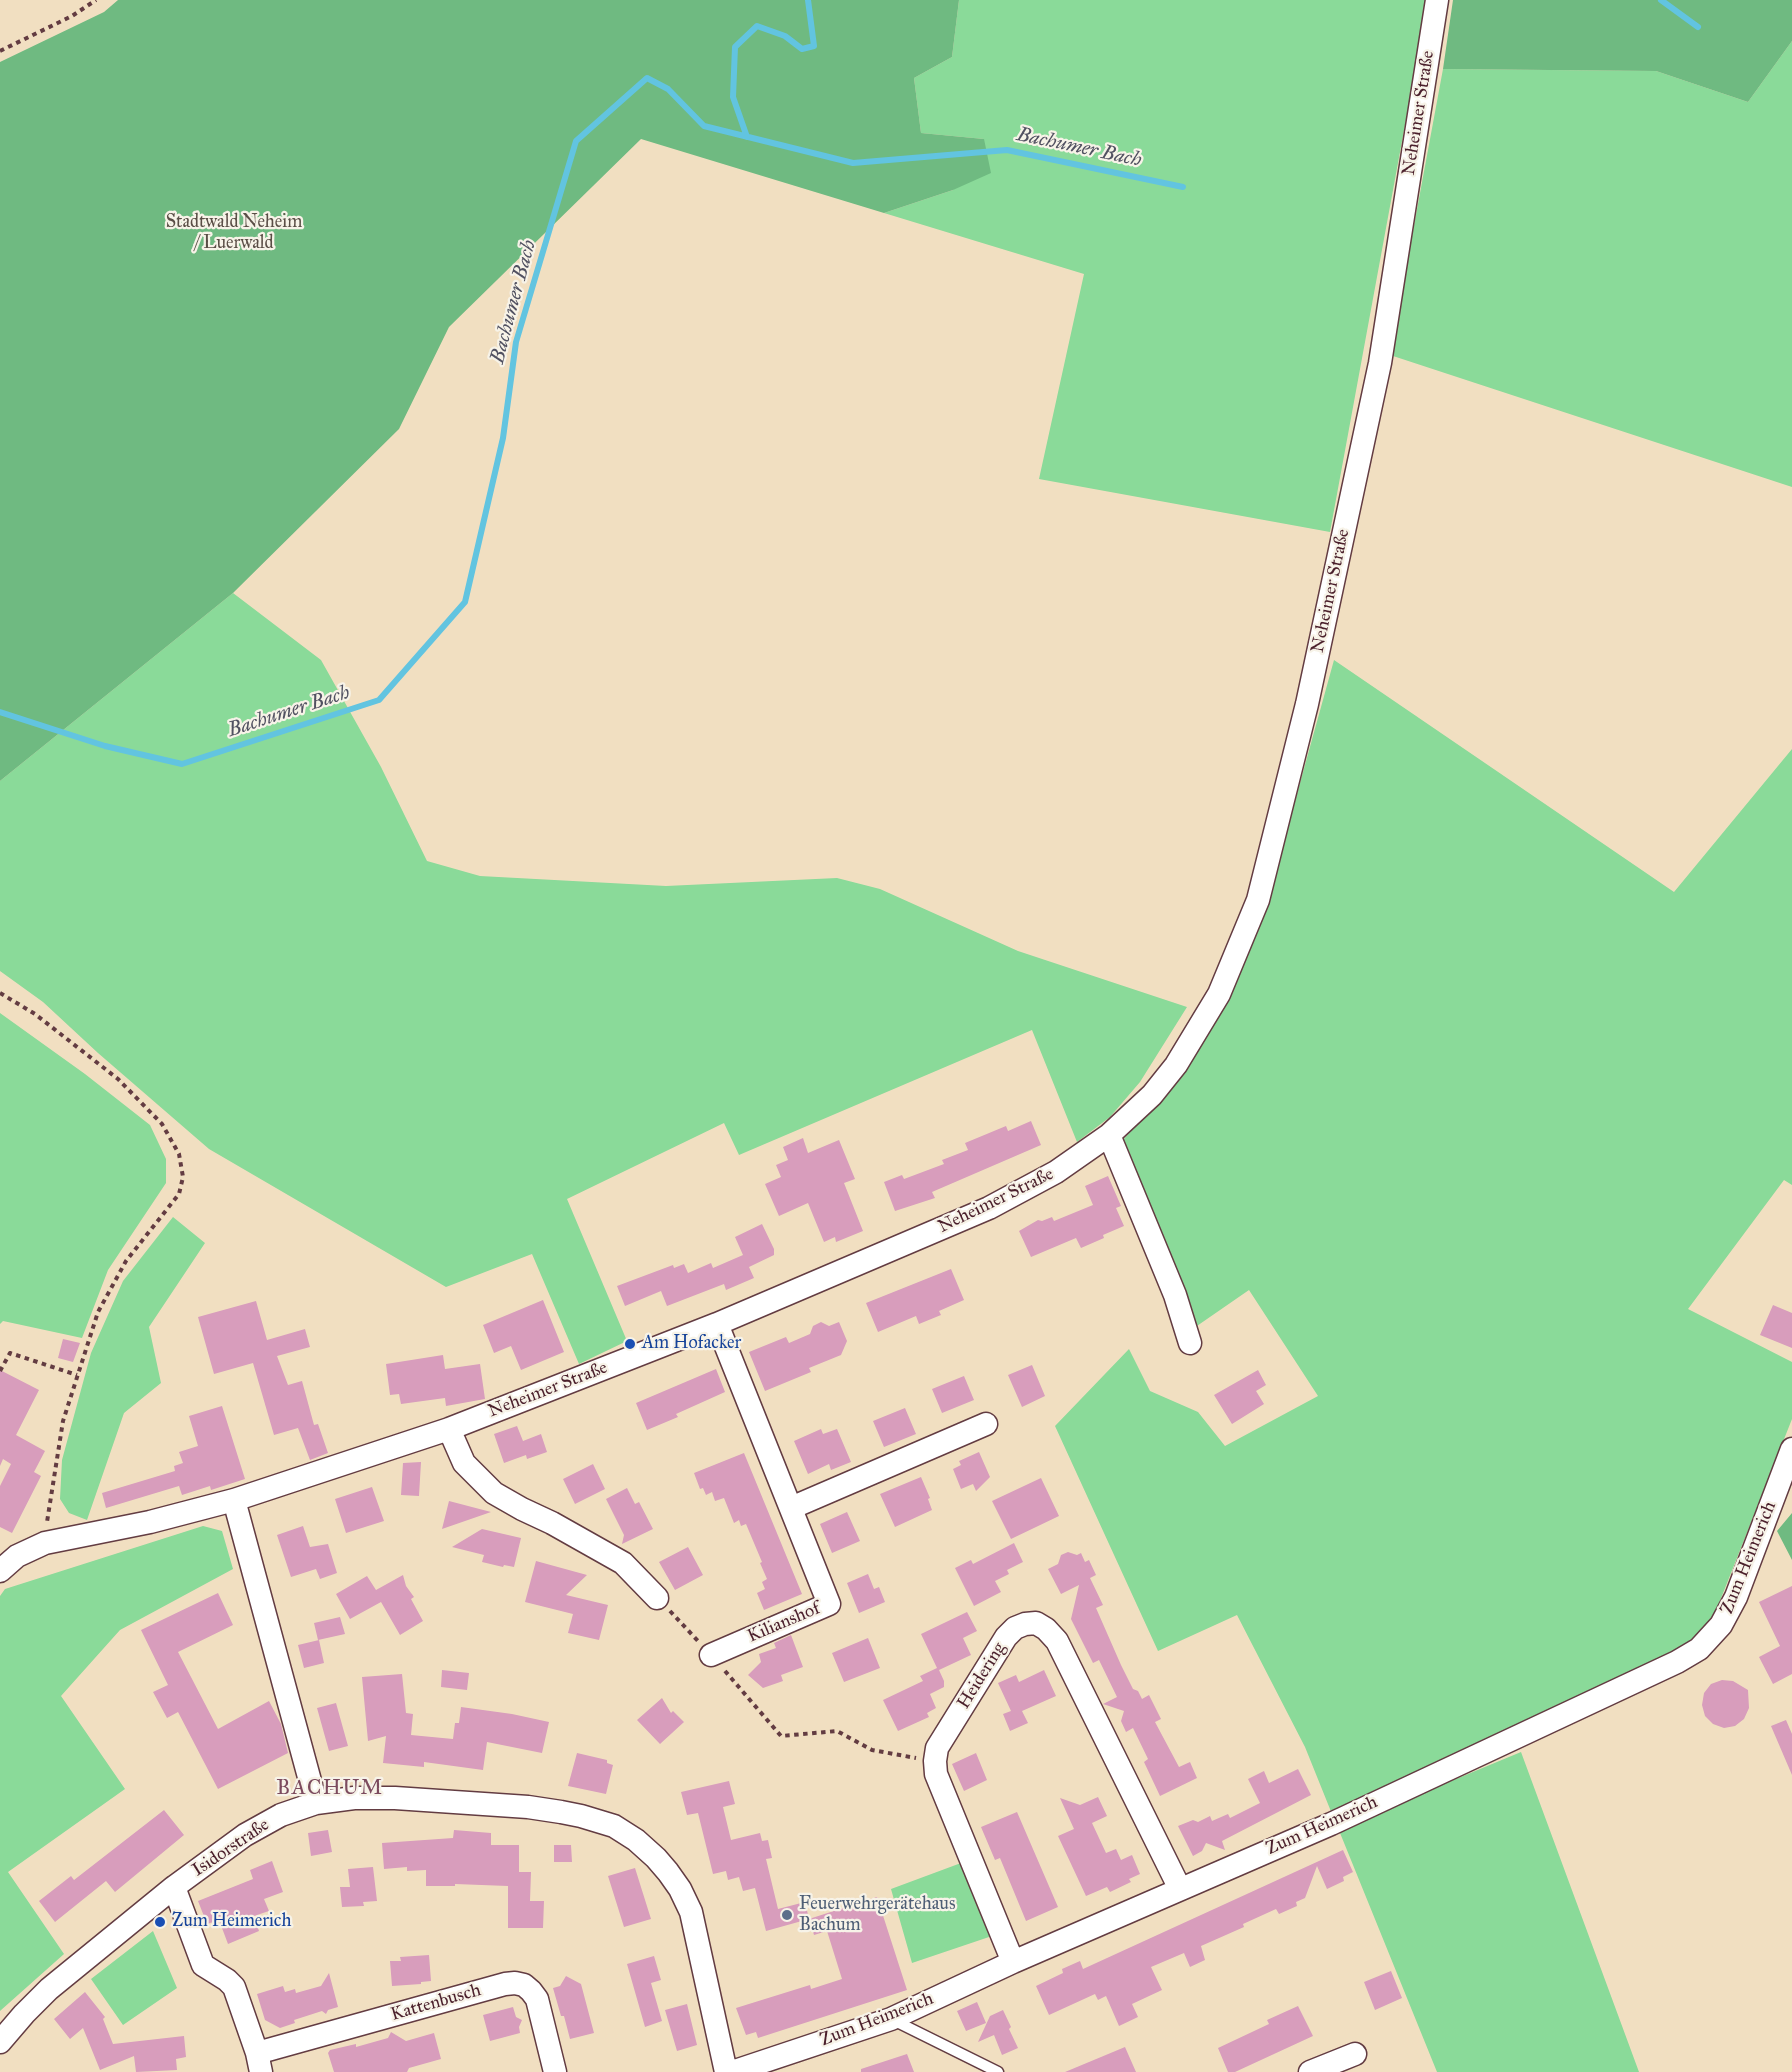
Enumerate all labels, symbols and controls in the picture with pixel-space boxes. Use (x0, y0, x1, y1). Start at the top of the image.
street label: Neheimer Straße (1398, 49, 1440, 177)
water label: Bachumer Bach (1015, 123, 1143, 173)
park label: Stadtwald Neheim / Luerwald (166, 212, 302, 254)
water label: Bachumer Bach (486, 238, 542, 366)
street label: Neheimer Straße (1307, 527, 1355, 655)
water label: Bachumer Bach (225, 681, 353, 743)
street label: Neheimer Straße (935, 1164, 1057, 1238)
place label: Am Hofacker (642, 1333, 741, 1355)
marker: Am Hofacker (623, 1337, 637, 1351)
street label: Neheimer Straße (485, 1357, 611, 1423)
street label: Zum Heimerich (1717, 1499, 1781, 1617)
street label: Kilianshof (745, 1598, 823, 1648)
street label: Heidering (953, 1639, 1011, 1713)
district label: BACHUM (276, 1776, 384, 1802)
street label: Zum Heimerich (1263, 1792, 1381, 1860)
street label: Isidorstraße (188, 1814, 274, 1882)
place label: Feuerwehrgerätehaus Bachum (799, 1894, 955, 1936)
marker: Feuerwehrgerätehaus Bachum (780, 1908, 794, 1922)
place label: Zum Heimerich (172, 1911, 291, 1933)
marker: Zum Heimerich (153, 1915, 167, 1929)
street label: Kattenbusch (388, 1980, 484, 2026)
street label: Zum Heimerich (817, 1989, 937, 2051)

